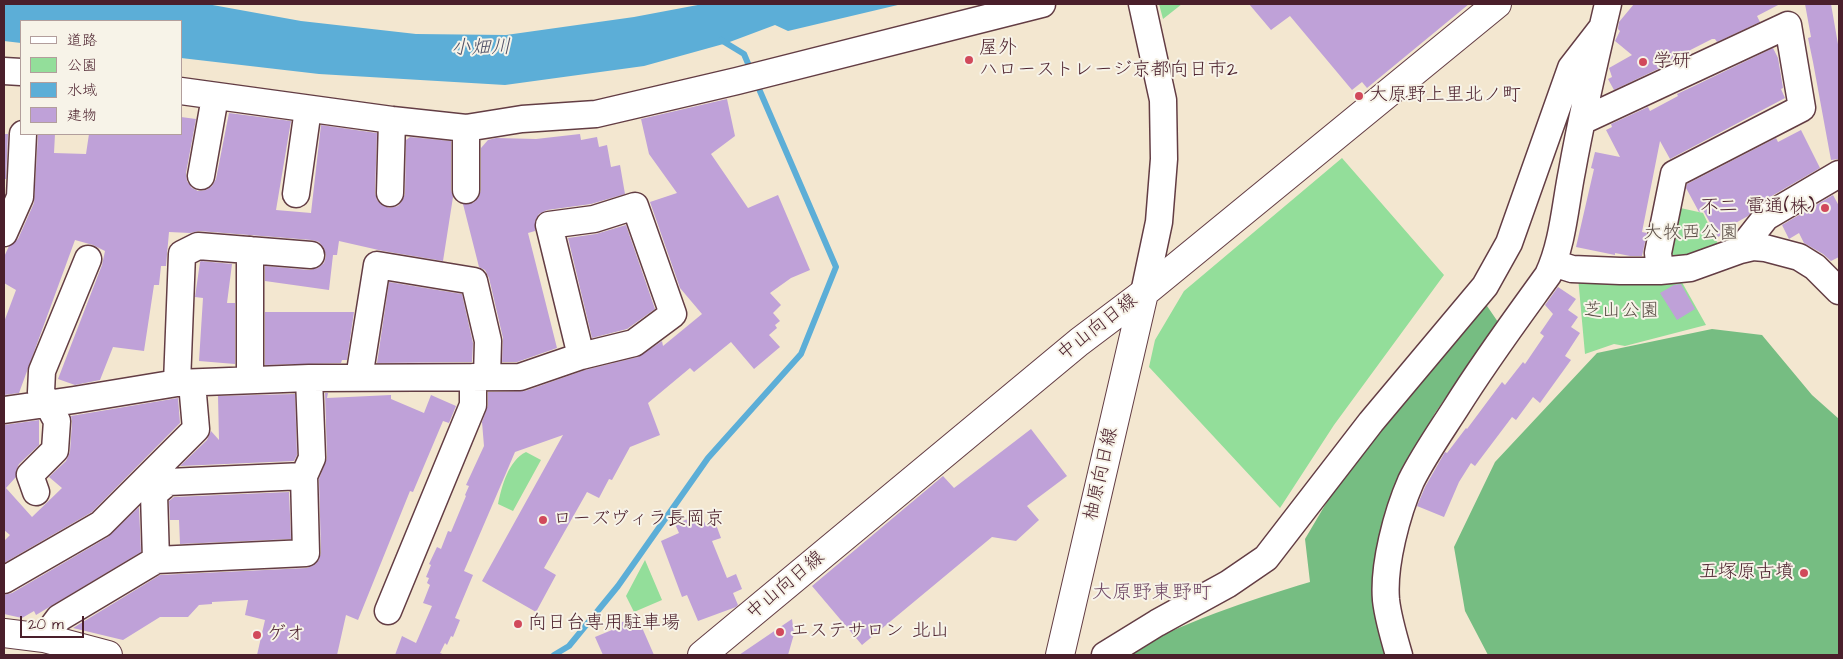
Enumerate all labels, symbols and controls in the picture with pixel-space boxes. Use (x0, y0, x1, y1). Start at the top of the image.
legend (20, 20, 182, 135)
text: 道路 (67, 30, 97, 51)
water label: 小畑川 (451, 36, 511, 62)
place label: 屋外 ハローストレージ京都向日市2 (979, 38, 1238, 82)
place label: 学研 (1653, 51, 1691, 73)
marker: 屋外 ハローストレージ京都向日市2 (963, 54, 975, 66)
text: 公園 (67, 55, 97, 76)
marker: 学研 (1637, 56, 1649, 68)
text: 水域 (67, 80, 97, 101)
place label: 大原野上里北ノ町 (1369, 85, 1521, 107)
marker: 大原野上里北ノ町 (1353, 90, 1365, 102)
text: 建物 (67, 105, 97, 126)
place label: 不二 電通(株) (1700, 197, 1815, 219)
marker: 不二 電通(株) (1819, 202, 1831, 214)
park label: 大牧西公園 (1644, 223, 1738, 245)
street label: 中山向日線 (1054, 290, 1142, 366)
park label: 芝山公園 (1583, 301, 1659, 323)
street label: 柚原向日線 (1080, 425, 1124, 523)
place label: ローズヴィラ長岡京 (553, 509, 724, 531)
marker: ローズヴィラ長岡京 (537, 514, 549, 526)
street label: 中山向日線 (742, 547, 830, 625)
place label: 五塚原古墳 (1699, 562, 1794, 584)
marker: 五塚原古墳 (1798, 567, 1810, 579)
district label: 大原野東野町 (1092, 582, 1212, 606)
scale bar (22, 606, 86, 638)
place label: 向日台専用駐車場 (528, 613, 680, 635)
text: 20 m (28, 614, 64, 635)
marker: 向日台専用駐車場 (512, 618, 524, 630)
place label: エステサロン 北山 (790, 621, 950, 643)
place label: ゲオ (267, 624, 305, 646)
marker: エステサロン 北山 (774, 626, 786, 638)
marker: ゲオ (251, 629, 263, 641)

